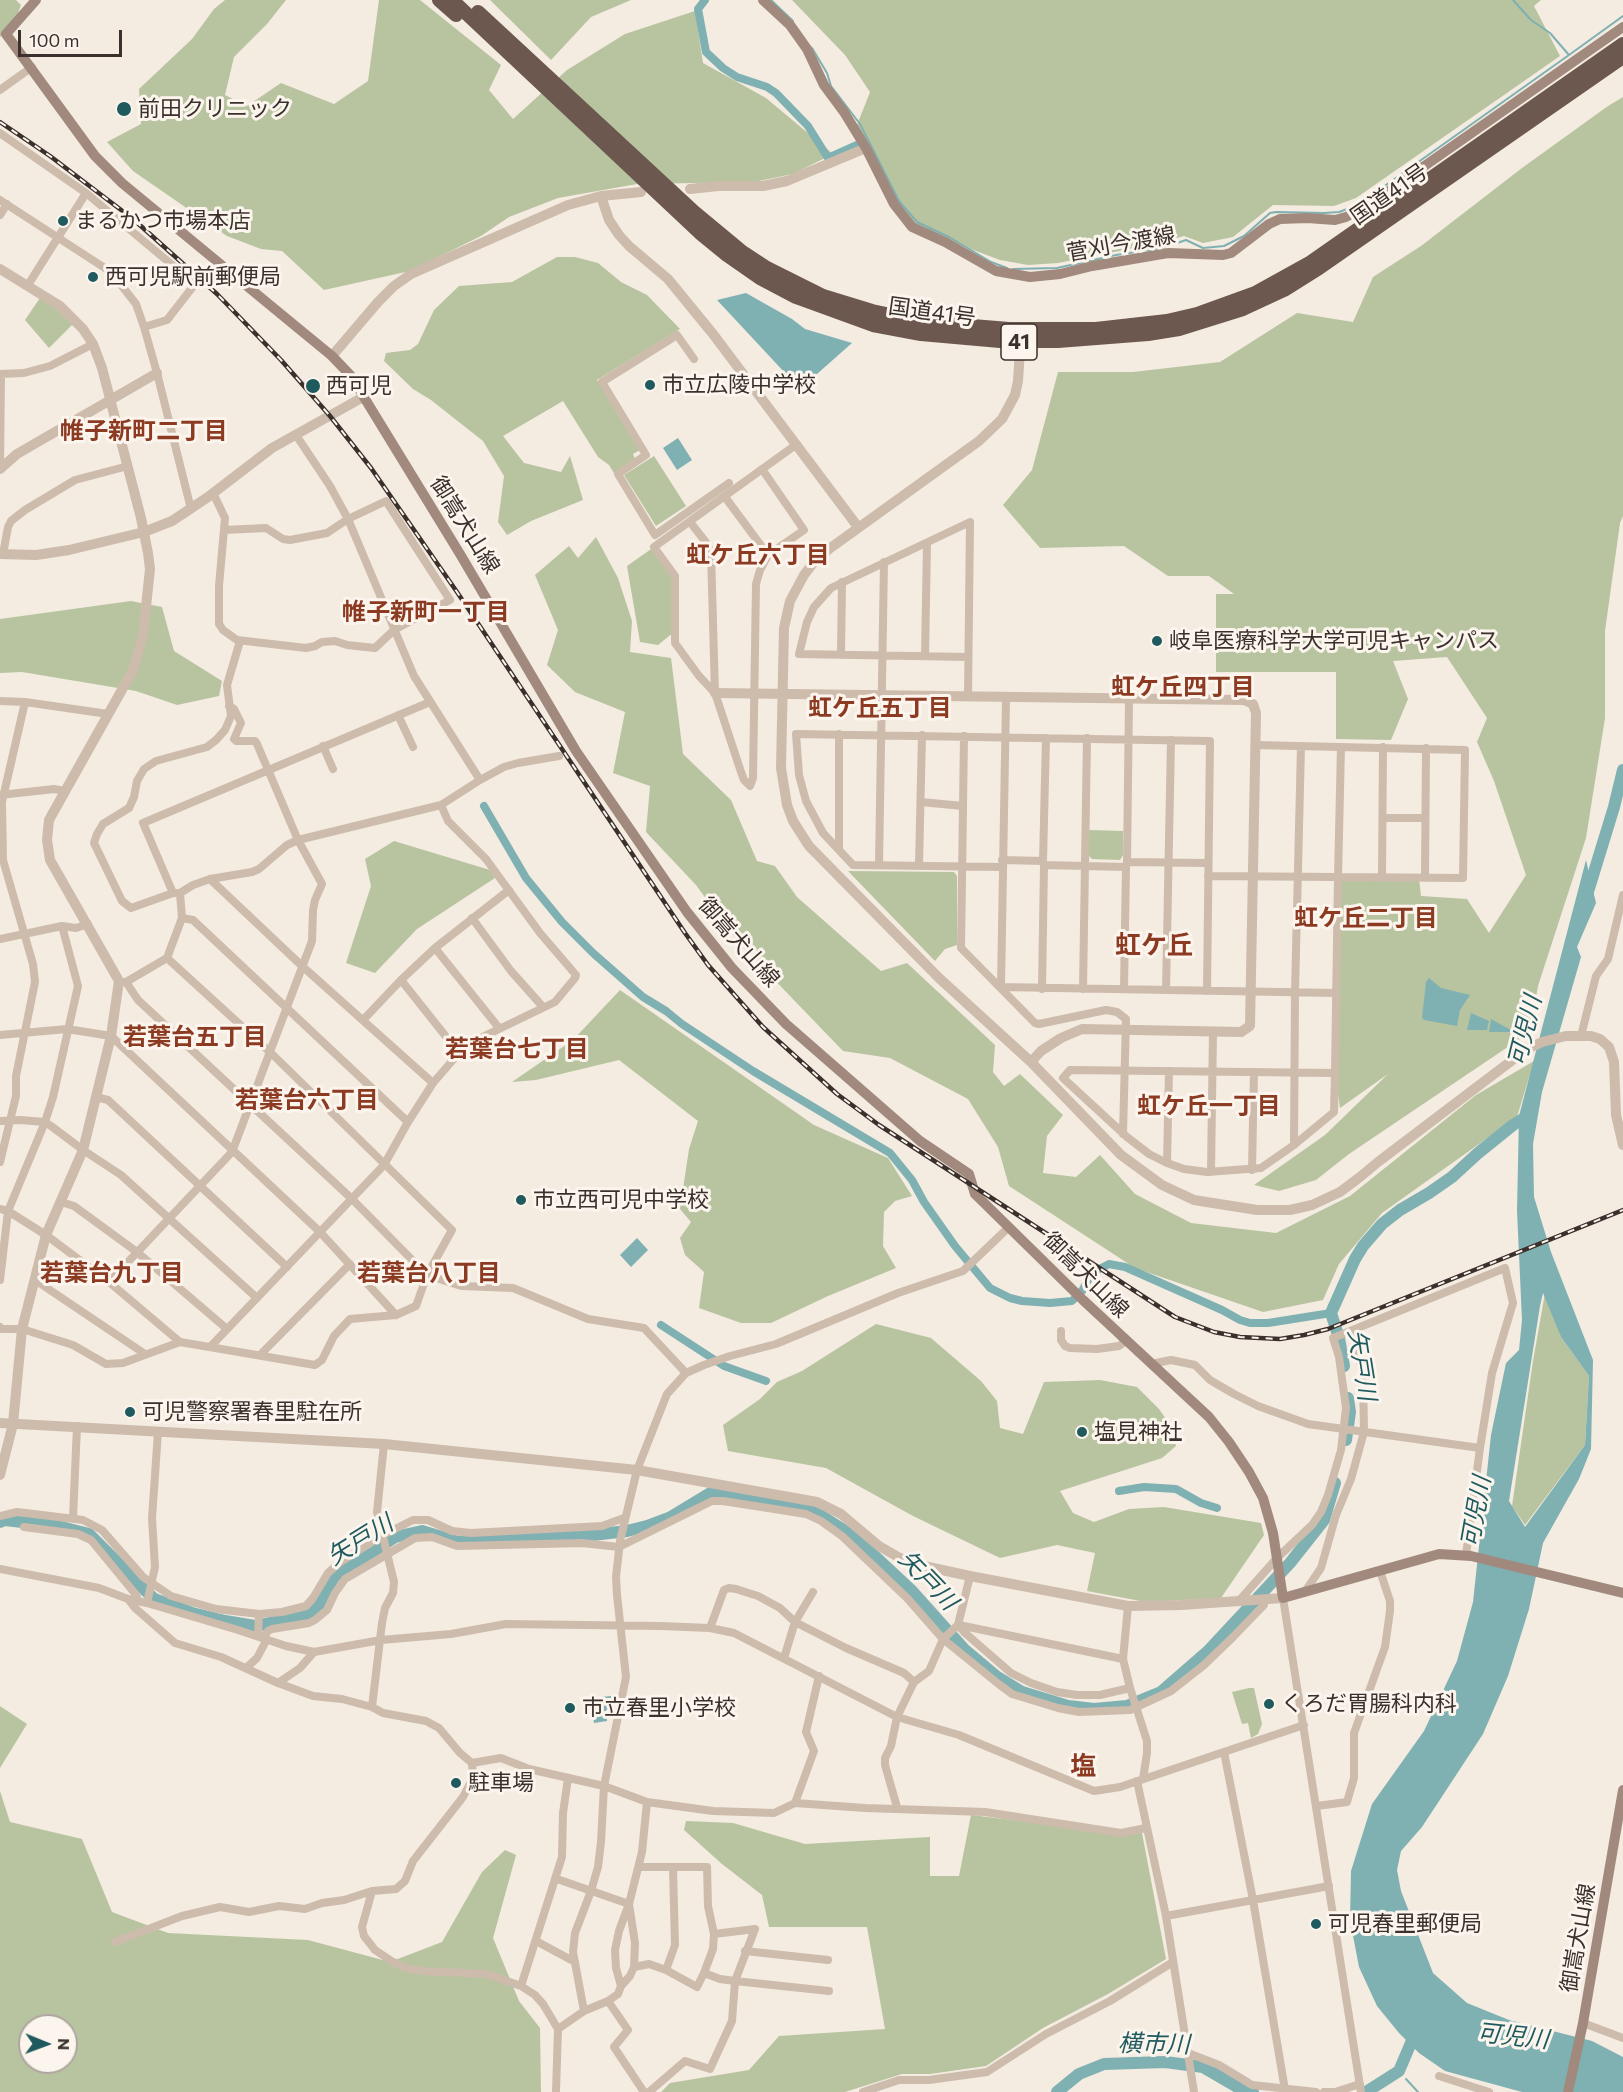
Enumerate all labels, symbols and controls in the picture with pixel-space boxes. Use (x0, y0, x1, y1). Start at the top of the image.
scale bar (21, 18, 124, 56)
text: 100 m (29, 29, 79, 51)
place label: 前田クリニック (138, 96, 292, 122)
marker: 前田クリニック (115, 100, 133, 118)
street label: 国道41号 (1345, 158, 1433, 230)
place label: まるかつ市場本店 (75, 208, 251, 234)
marker: まるかつ市場本店 (56, 214, 70, 228)
street label: 菅刈今渡線 (1065, 221, 1177, 267)
place label: 西可児駅前郵便局 (105, 264, 281, 290)
marker: 西可児駅前郵便局 (86, 270, 100, 284)
street label: 国道41号 (887, 293, 977, 331)
road number: 41 (1001, 324, 1037, 360)
place label: 市立広陵中学校 (662, 372, 816, 398)
place label: 西可児 (326, 373, 392, 399)
marker: 西可児 (304, 377, 322, 395)
marker: 市立広陵中学校 (643, 378, 657, 392)
district label: 帷子新町二丁目 (60, 417, 228, 445)
street label: 御嵩犬山線 (425, 471, 505, 579)
district label: 虹ケ丘六丁目 (686, 541, 830, 569)
district label: 帷子新町一丁目 (342, 598, 510, 626)
place label: 岐阜医療科学大学可児キャンパス (1169, 628, 1499, 654)
marker: 岐阜医療科学大学可児キャンパス (1150, 634, 1164, 648)
district label: 虹ケ丘四丁目 (1111, 673, 1255, 701)
district label: 虹ケ丘五丁目 (808, 694, 952, 722)
street label: 御嵩犬山線 (693, 892, 785, 992)
district label: 虹ケ丘二丁目 (1294, 904, 1438, 932)
district label: 虹ケ丘 (1115, 929, 1193, 961)
water label: 可児川 (1502, 993, 1548, 1069)
district label: 若葉台五丁目 (123, 1023, 267, 1051)
district label: 若葉台七丁目 (445, 1035, 589, 1063)
district label: 若葉台六丁目 (235, 1086, 379, 1114)
district label: 虹ケ丘一丁目 (1137, 1092, 1281, 1120)
place label: 市立西可児中学校 (533, 1187, 709, 1213)
marker: 市立西可児中学校 (514, 1193, 528, 1207)
street label: 御嵩犬山線 (1038, 1227, 1134, 1323)
district label: 若葉台九丁目 (40, 1259, 184, 1287)
district label: 若葉台八丁目 (357, 1259, 501, 1287)
water label: 矢戸川 (1342, 1327, 1382, 1403)
place label: 可児警察署春里駐在所 (142, 1399, 362, 1425)
marker: 可児警察署春里駐在所 (123, 1405, 137, 1419)
place label: 塩見神社 (1094, 1419, 1182, 1445)
marker: 塩見神社 (1075, 1425, 1089, 1439)
water label: 可児川 (1456, 1474, 1496, 1550)
water label: 矢戸川 (322, 1509, 398, 1571)
water label: 矢戸川 (893, 1544, 963, 1616)
place label: くろだ胃腸科内科 (1281, 1691, 1457, 1717)
place label: 市立春里小学校 (582, 1695, 736, 1721)
marker: くろだ胃腸科内科 (1262, 1697, 1276, 1711)
marker: 市立春里小学校 (563, 1701, 577, 1715)
district label: 塩 (1070, 1750, 1096, 1782)
place label: 駐車場 (468, 1770, 534, 1796)
marker: 駐車場 (449, 1776, 463, 1790)
street label: 御嵩犬山線 (1555, 1882, 1601, 1994)
place label: 可児春里郵便局 (1328, 1911, 1482, 1937)
marker: 可児春里郵便局 (1309, 1917, 1323, 1931)
north arrow (18, 2014, 78, 2074)
water label: 可児川 (1476, 2018, 1550, 2054)
water label: 横市川 (1118, 2029, 1190, 2059)
text: N (55, 2038, 74, 2050)

